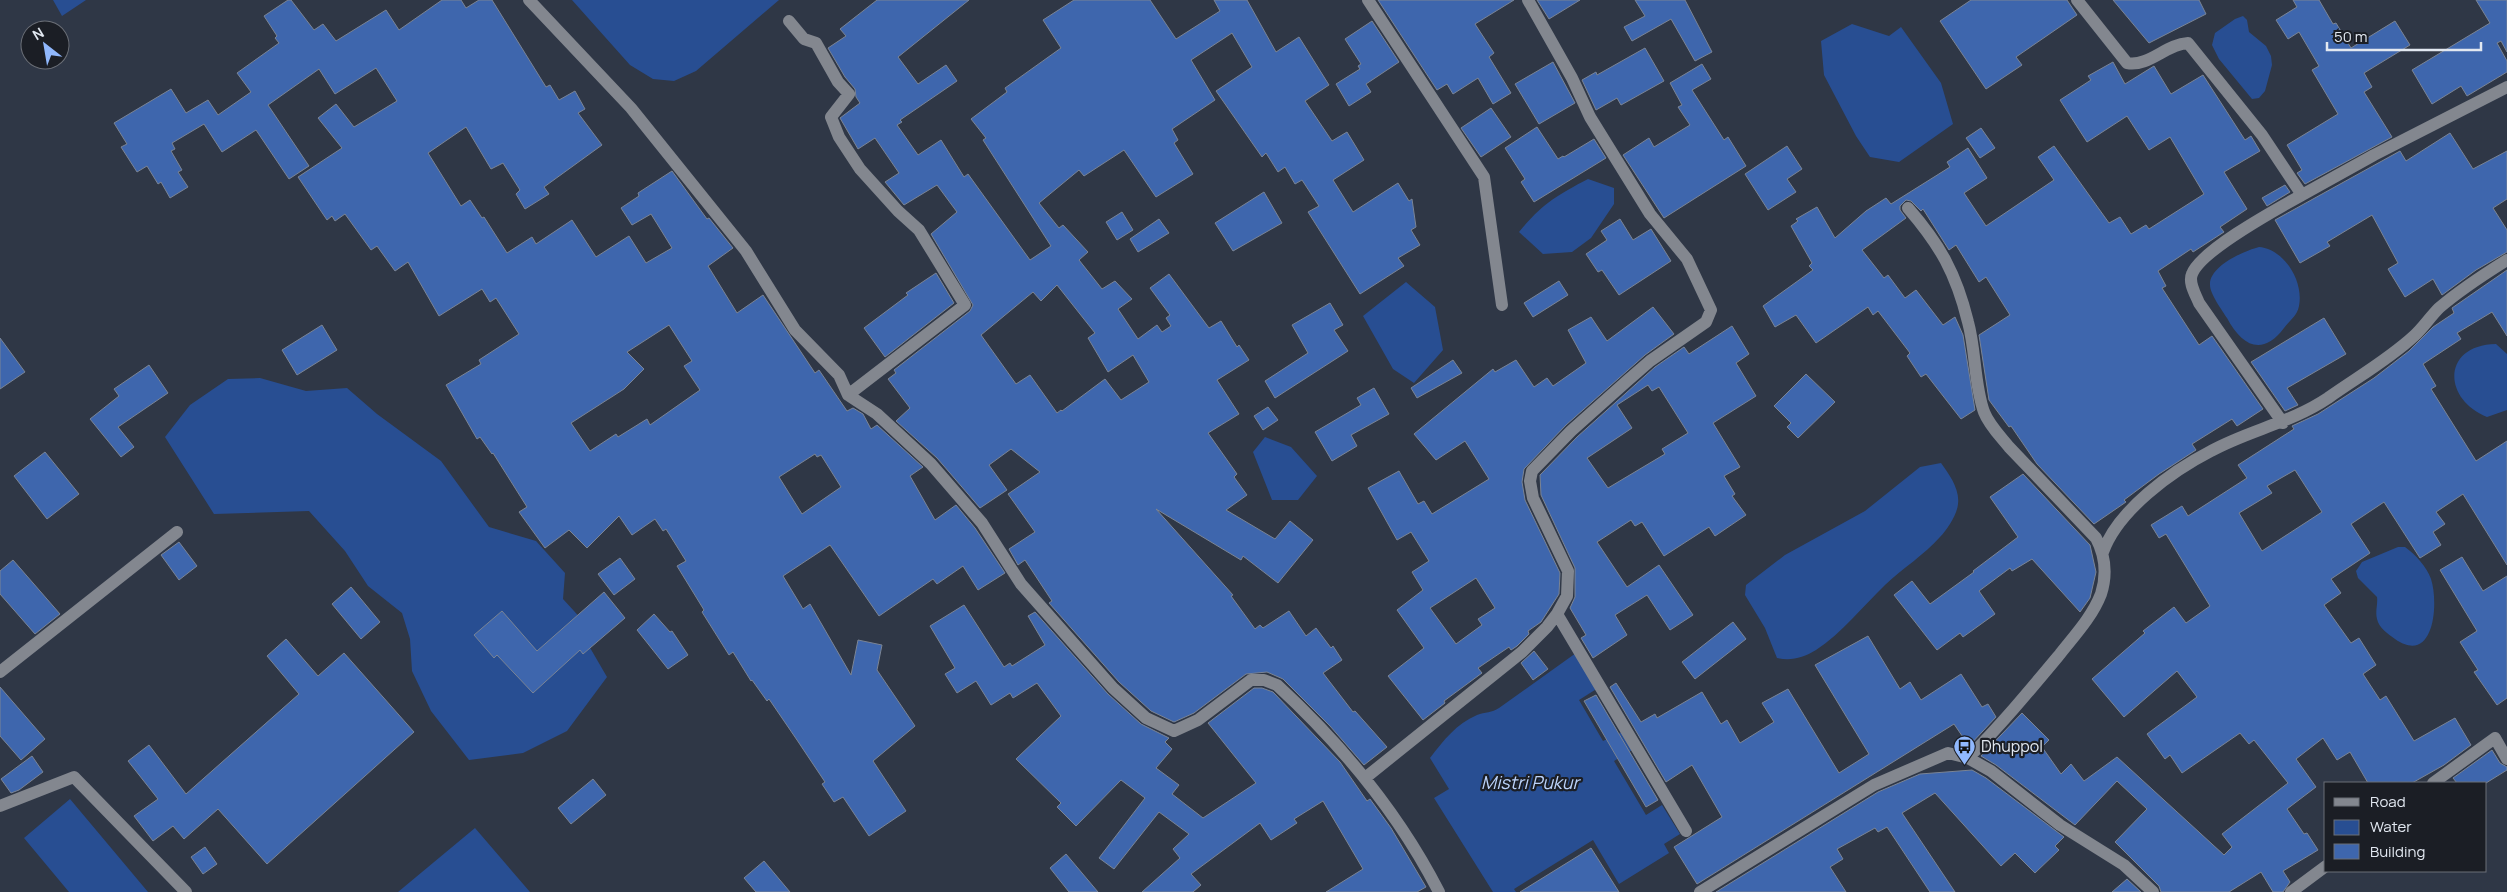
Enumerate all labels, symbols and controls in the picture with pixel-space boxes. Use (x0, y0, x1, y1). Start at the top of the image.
north arrow (20, 20, 70, 70)
scale bar (2327, 20, 2481, 52)
text: N (29, 23, 47, 44)
text: 50 m (2334, 26, 2368, 47)
bus stop icon: Dhuppol (1953, 734, 1977, 765)
place label: Dhuppol (1981, 735, 2043, 757)
water label: Mistri Pukur (1481, 770, 1581, 794)
legend (2324, 782, 2487, 872)
text: Road (2370, 791, 2406, 812)
text: Water (2370, 816, 2412, 837)
text: Building (2370, 841, 2425, 862)

